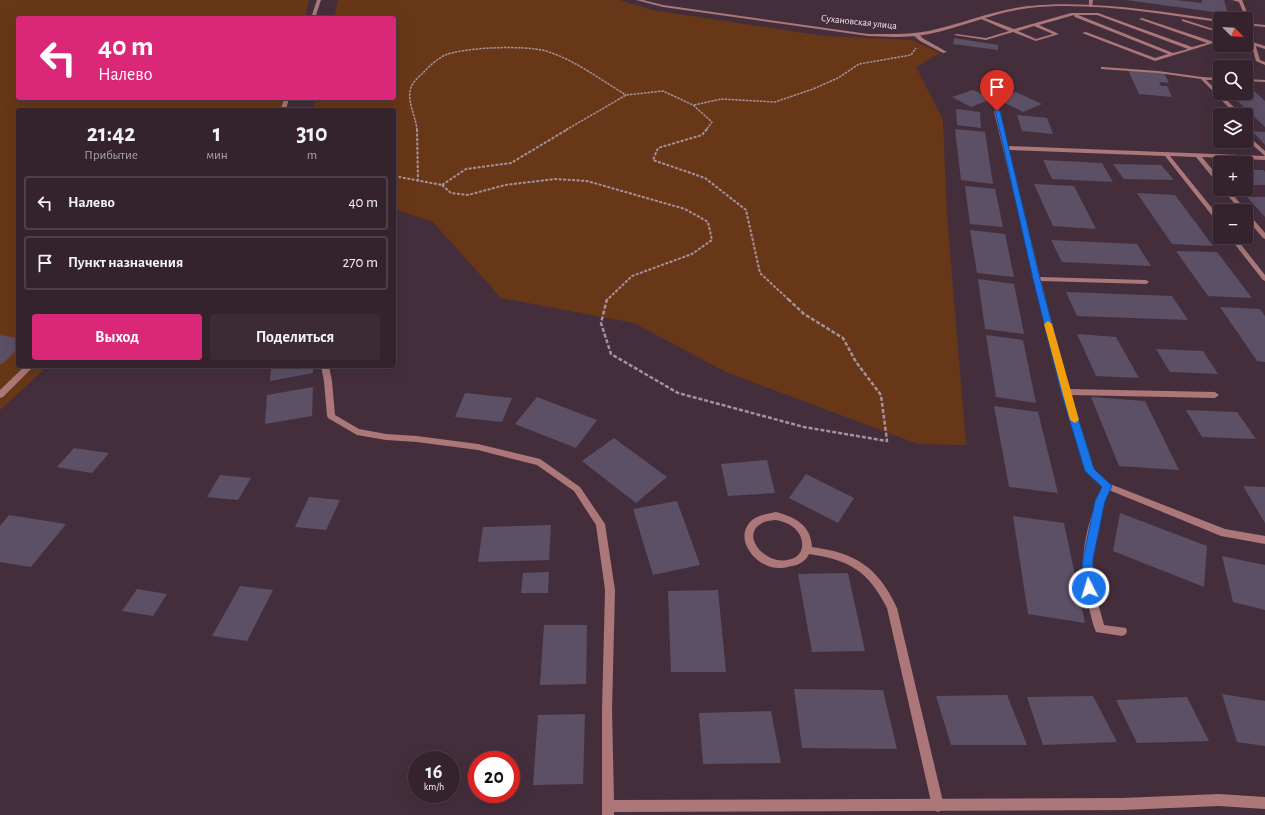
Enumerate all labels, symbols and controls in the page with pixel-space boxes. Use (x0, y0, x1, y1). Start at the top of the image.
north arrow (1213, 12, 1253, 52)
map controls (1213, 12, 1253, 244)
street label: Сухановская улица (821, 13, 898, 31)
icon: left (32, 32, 84, 84)
text: 40 m (98, 33, 154, 61)
button: search (1213, 60, 1253, 100)
text: Налево (98, 66, 152, 84)
pin (980, 70, 1014, 111)
icon: arrive (986, 76, 1008, 98)
button: layers (1213, 108, 1253, 148)
text: 21:42 (87, 122, 136, 146)
text: 1 (213, 122, 221, 146)
text: 310 (296, 122, 328, 146)
text: Прибытие (84, 149, 138, 162)
text: мин (206, 149, 228, 162)
text: m (307, 149, 317, 162)
button: + (1213, 156, 1253, 196)
icon: left (34, 192, 56, 214)
text: Налево (68, 195, 115, 210)
text: 40 m (348, 195, 378, 210)
button: − (1213, 204, 1253, 244)
icon: arrive (34, 252, 56, 274)
text: Пункт назначения (68, 255, 183, 270)
text: 270 m (343, 255, 378, 270)
button: Выход (32, 314, 202, 360)
button: Поделиться (210, 314, 380, 360)
position arrow (1068, 567, 1110, 609)
speed limit sign: 20 (468, 751, 520, 803)
text: 16 (426, 762, 442, 782)
text: km/h (424, 782, 444, 792)

